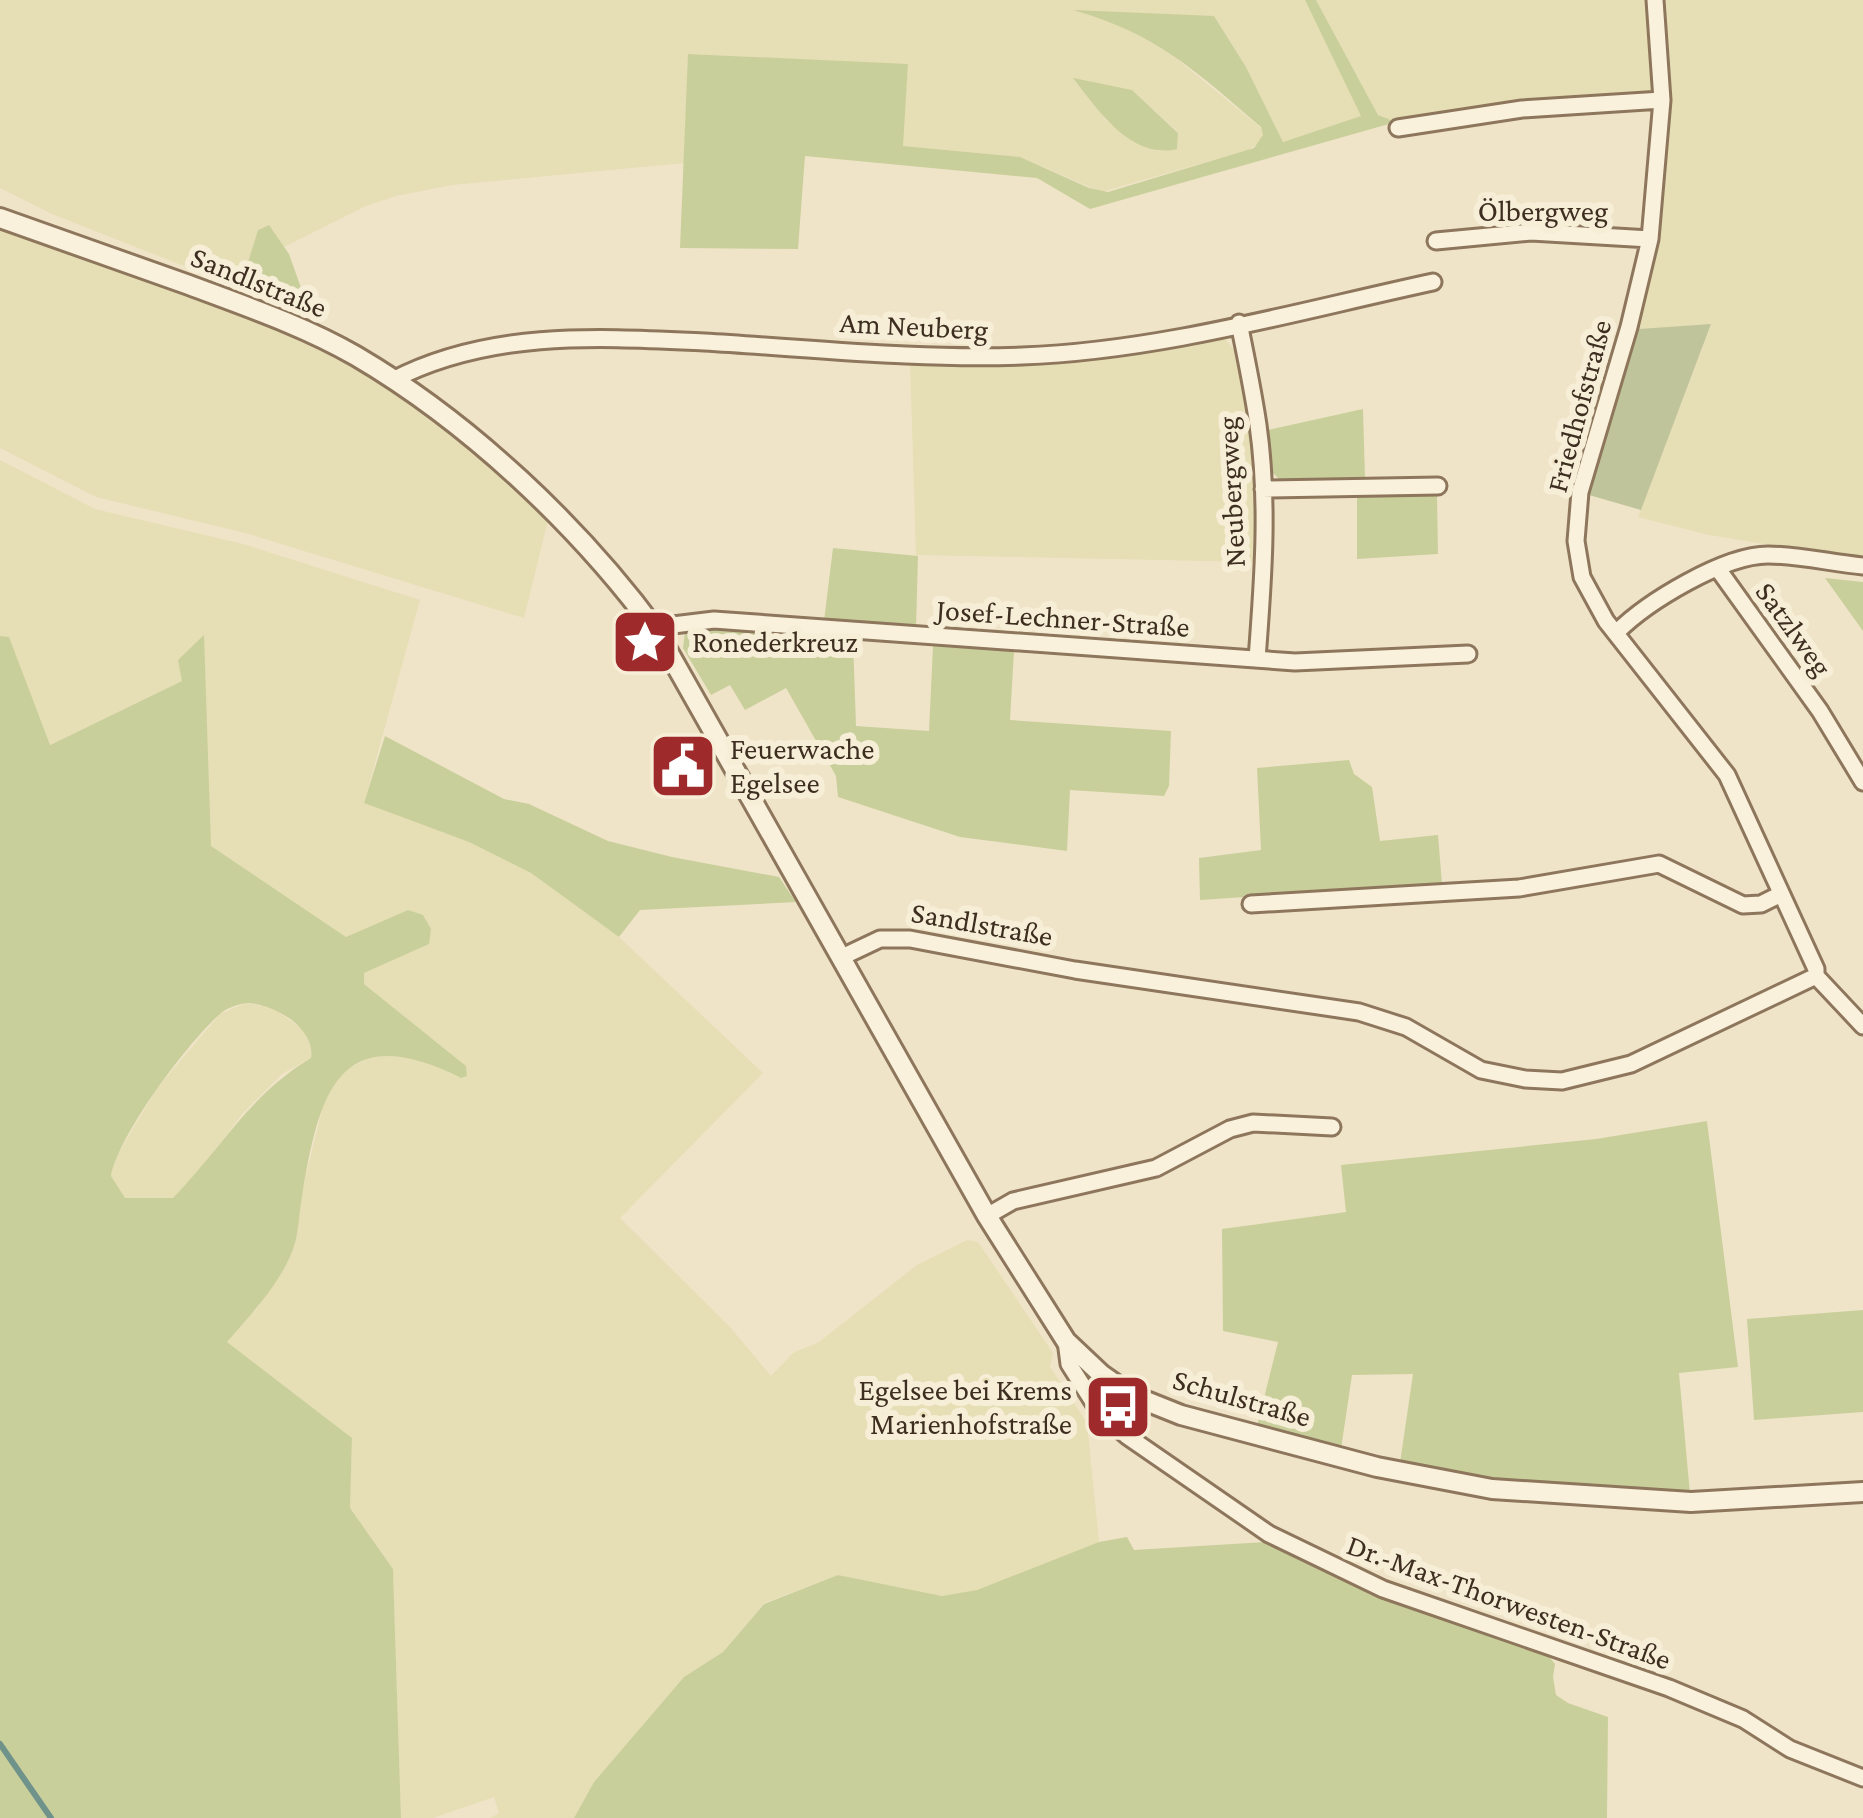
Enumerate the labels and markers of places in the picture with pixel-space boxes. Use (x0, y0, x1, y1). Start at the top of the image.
place icon: Ronederkreuz (610, 607, 680, 677)
place label: Ronederkreuz (692, 625, 858, 658)
public building icon: Feuerwache Egelsee (648, 731, 718, 801)
place label: Feuerwache Egelsee (730, 732, 874, 800)
bus stop icon: Egelsee bei Krems Marienhofstraße (1083, 1372, 1153, 1442)
place label: Egelsee bei Krems Marienhofstraße (858, 1373, 1072, 1440)

